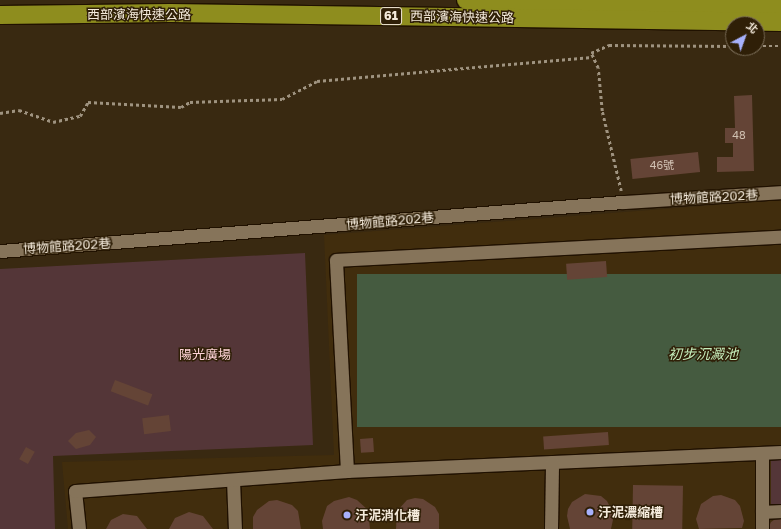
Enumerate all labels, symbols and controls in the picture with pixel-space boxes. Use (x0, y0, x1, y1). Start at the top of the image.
street label: 西部濱海快速公路 (87, 6, 191, 22)
road number: 61 (380, 6, 402, 26)
street label: 西部濱海快速公路 (410, 8, 514, 26)
north arrow (725, 16, 765, 56)
text: 北 (744, 19, 761, 36)
house number: 48 (732, 128, 746, 142)
house number: 46號 (650, 158, 674, 172)
street label: 博物館路202巷 (670, 187, 758, 207)
street label: 博物館路202巷 (345, 209, 435, 233)
street label: 博物館路202巷 (22, 235, 112, 257)
park label: 陽光廣場 (179, 346, 231, 362)
water label: 初步沉澱池 (668, 346, 738, 362)
place label: 汙泥濃縮槽 (598, 504, 663, 520)
place label: 汙泥消化槽 (355, 507, 420, 523)
marker: 汙泥濃縮槽 (585, 507, 595, 517)
marker: 汙泥消化槽 (342, 510, 352, 520)

